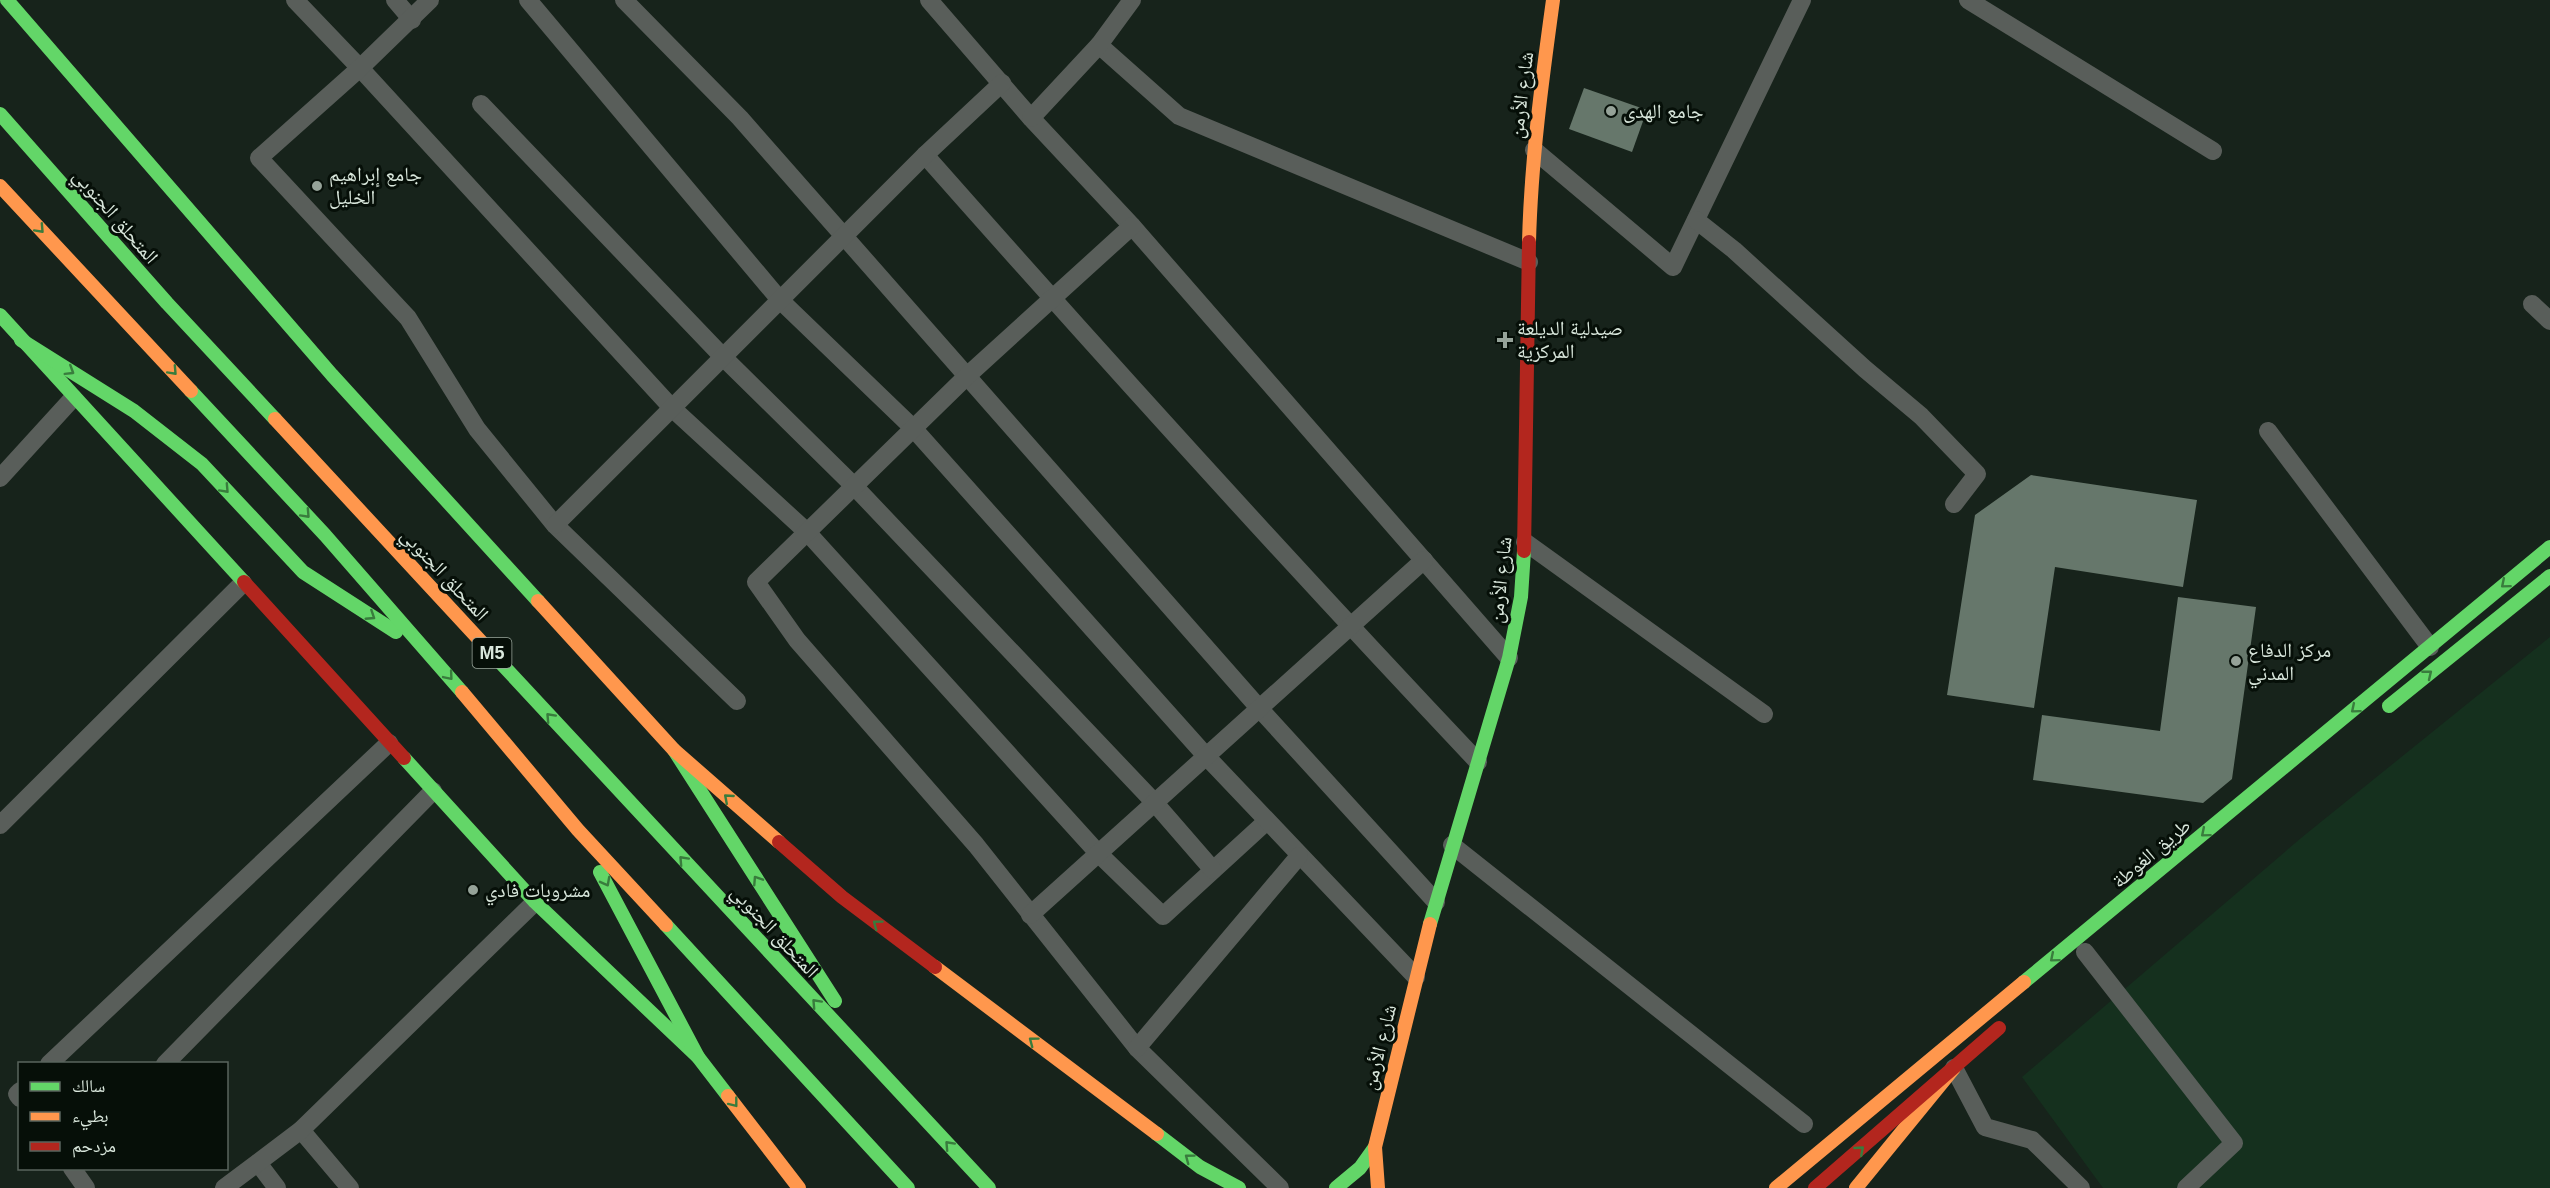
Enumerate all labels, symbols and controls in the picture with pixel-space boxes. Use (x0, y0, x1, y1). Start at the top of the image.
street label: شارع الأرمن (1505, 50, 1539, 140)
place label: جامع الهدى (1623, 100, 1704, 124)
marker: جامع الهدى (1604, 104, 1618, 118)
place label: جامع إبراهيم الخليل (329, 163, 422, 209)
street label: المتحلق الجنوبي (65, 164, 163, 271)
marker: جامع إبراهيم الخليل (310, 179, 324, 193)
one-way arrow (33, 222, 44, 232)
place label: صيدلية الديلعة المركزية (1517, 317, 1623, 362)
marker: صيدلية الديلعة المركزية (1498, 333, 1512, 347)
one-way arrow (63, 364, 74, 375)
one-way arrow (166, 365, 177, 375)
one-way arrow (217, 481, 228, 492)
one-way arrow (299, 507, 310, 518)
street label: المتحلق الجنوبي (393, 523, 493, 628)
street label: شارع الأرمن (1485, 535, 1517, 625)
one-way arrow (2501, 577, 2512, 588)
one-way arrow (365, 608, 375, 620)
road number: M5 (472, 638, 512, 668)
place label: مركز الدفاع المدني (2248, 639, 2331, 689)
marker: مركز الدفاع المدني (2229, 654, 2243, 668)
one-way arrow (441, 669, 452, 680)
one-way arrow (2421, 671, 2432, 682)
one-way arrow (2351, 702, 2362, 713)
one-way arrow (547, 713, 558, 724)
one-way arrow (724, 794, 735, 805)
street label: طريق الغوطة (2107, 814, 2195, 893)
one-way arrow (2200, 826, 2211, 837)
one-way arrow (679, 856, 690, 867)
one-way arrow (598, 876, 610, 887)
one-way arrow (753, 876, 765, 886)
place label: مشروبات فادي (485, 879, 590, 906)
street label: المتحلق الجنوبي (723, 880, 823, 985)
marker: مشروبات فادي (466, 883, 480, 897)
one-way arrow (873, 920, 884, 931)
one-way arrow (2050, 950, 2061, 961)
one-way arrow (812, 999, 823, 1010)
street label: شارع الأرمن (1358, 1002, 1402, 1092)
one-way arrow (1028, 1037, 1039, 1048)
legend (18, 1062, 228, 1170)
text: سالك (72, 1076, 105, 1096)
one-way arrow (726, 1097, 737, 1108)
text: بطيء (72, 1106, 109, 1131)
text: مزدحم (72, 1136, 116, 1158)
one-way arrow (945, 1142, 956, 1152)
one-way arrow (1853, 1146, 1864, 1157)
one-way arrow (1184, 1155, 1195, 1166)

